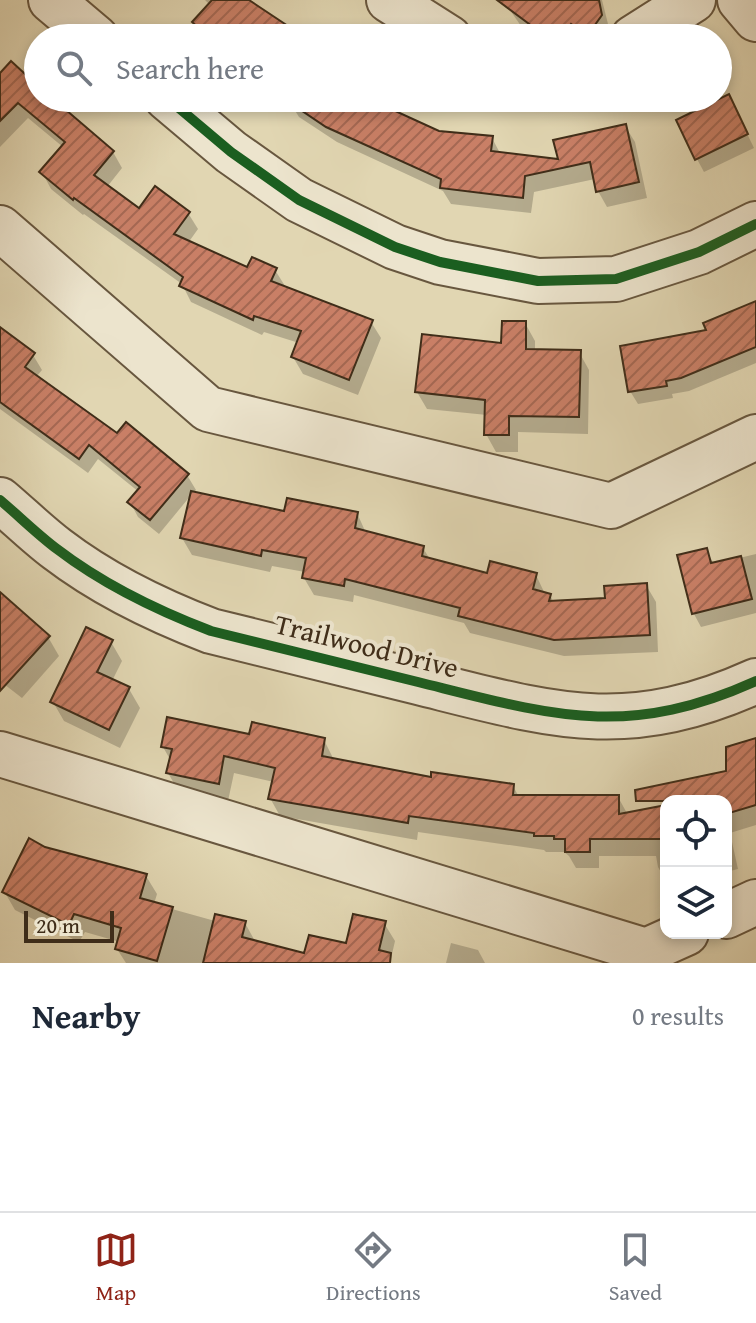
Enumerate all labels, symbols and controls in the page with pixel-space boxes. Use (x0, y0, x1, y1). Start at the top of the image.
search box (24, 24, 732, 112)
icon: search (52, 46, 96, 90)
text: Search here (116, 46, 264, 90)
street label: Trailwood Drive (271, 602, 463, 688)
map controls (660, 795, 732, 939)
button: locate (660, 795, 732, 867)
button: layers (660, 867, 732, 939)
scale bar (24, 907, 114, 943)
text: 20 m (36, 909, 80, 941)
text: Nearby (32, 991, 141, 1040)
text: 0 results (632, 996, 724, 1035)
tab: Map (94, 1228, 138, 1308)
tab: Directions (326, 1228, 421, 1308)
tab: Saved (609, 1228, 662, 1308)

